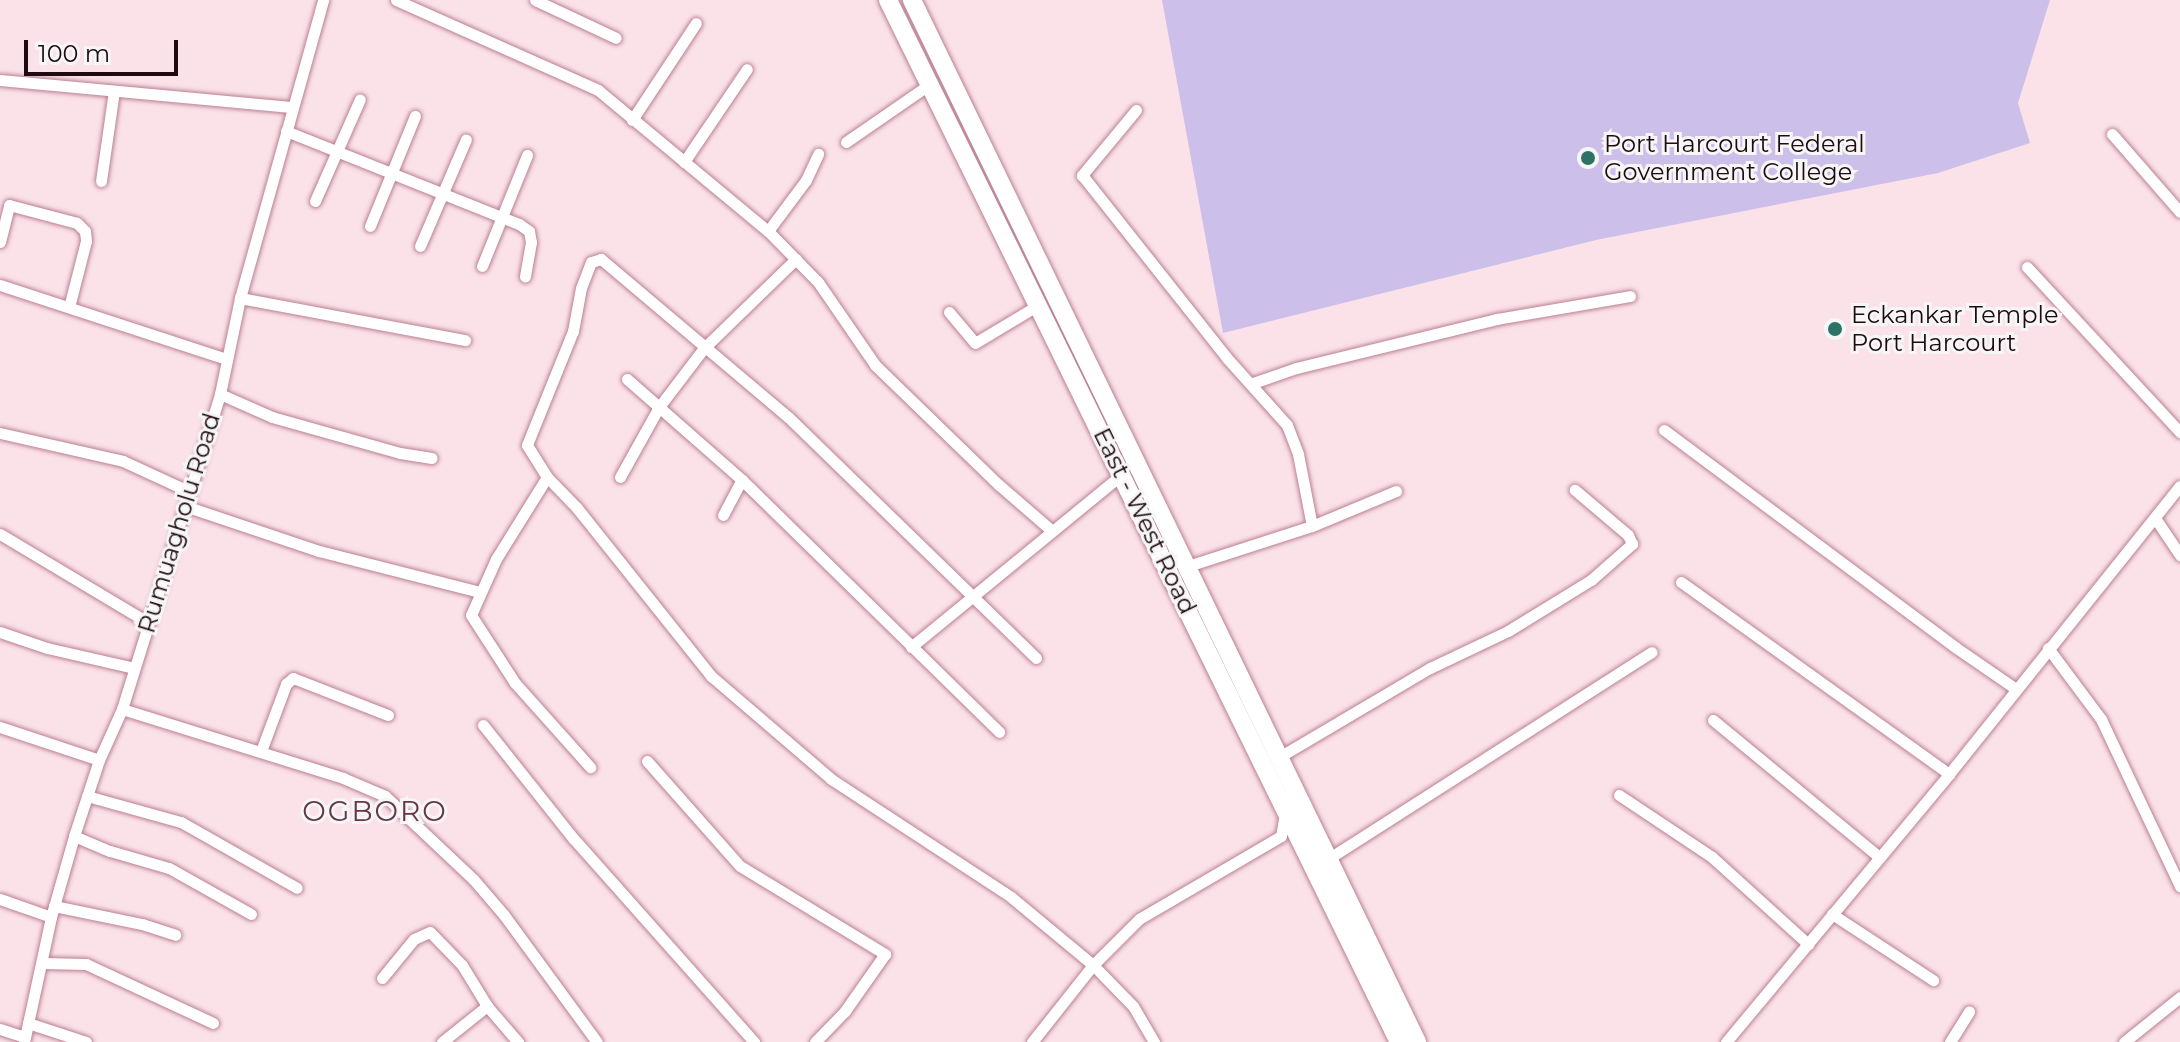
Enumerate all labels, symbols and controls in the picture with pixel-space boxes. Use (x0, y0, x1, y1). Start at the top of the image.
scale bar (28, 24, 182, 74)
text: 100 m (38, 39, 110, 68)
place label: Port Harcourt Federal Government College (1604, 130, 1865, 186)
marker: Port Harcourt Federal Government College (1579, 149, 1597, 167)
place label: Eckankar Temple Port Harcourt (1851, 301, 2059, 357)
marker: Eckankar Temple Port Harcourt (1826, 320, 1844, 338)
street label: Rumuagholu Road (132, 410, 226, 636)
street label: East - West Road (1087, 423, 1203, 619)
district label: OGBORO (302, 794, 448, 828)

